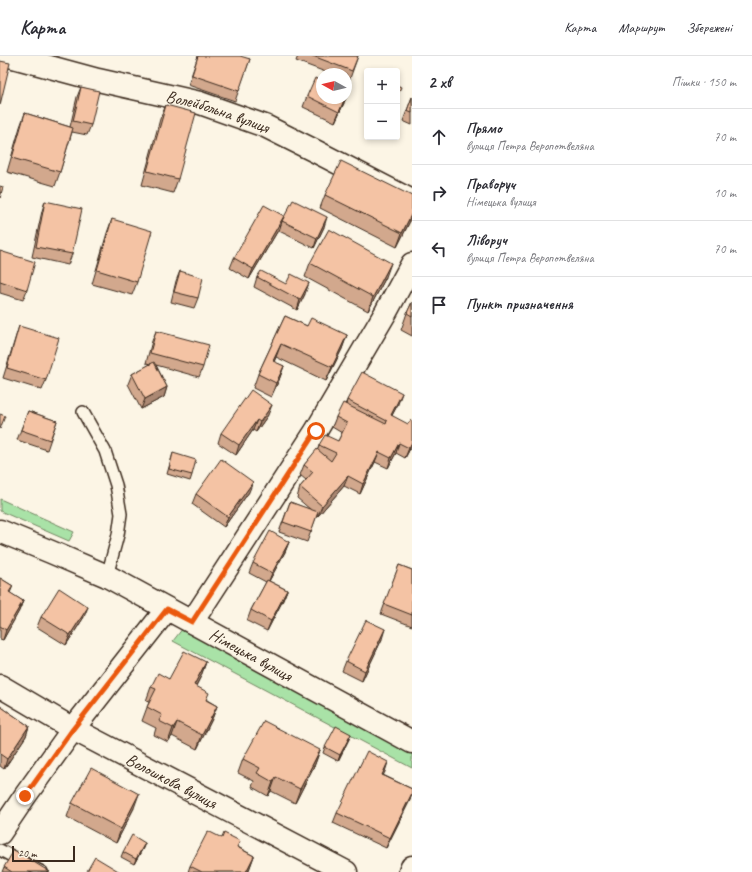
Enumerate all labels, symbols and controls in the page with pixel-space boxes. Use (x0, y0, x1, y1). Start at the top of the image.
text: Карта (20, 16, 65, 40)
text: Карта (564, 19, 596, 36)
text: Маршрут (618, 19, 664, 36)
text: Збережені (686, 19, 732, 36)
north arrow (316, 68, 352, 104)
map controls (364, 68, 400, 140)
button: + (364, 68, 400, 104)
text: 2 хв (428, 72, 451, 93)
text: Пішки · 150 m (672, 74, 736, 90)
street label: Волейбольна вулиця (164, 86, 275, 138)
button: − (364, 104, 400, 140)
text: Прямо (466, 119, 502, 138)
icon: ahead (428, 126, 450, 148)
text: 70 m (714, 129, 736, 145)
text: вулиця Петра Веропотвеляна (466, 138, 594, 154)
text: Праворуч (466, 175, 515, 194)
icon: right (428, 182, 450, 204)
text: 10 m (714, 185, 736, 201)
text: Німецька вулиця (466, 194, 536, 210)
text: Ліворуч (466, 231, 507, 250)
icon: left (428, 238, 450, 260)
text: 70 m (714, 241, 736, 257)
text: вулиця Петра Веропотвеляна (466, 250, 594, 266)
icon: arrive (428, 294, 450, 316)
text: Пункт призначення (466, 295, 573, 314)
route start (307, 422, 325, 440)
street label: Німецька вулиця (206, 624, 297, 687)
street label: Волошкова вулиця (122, 749, 221, 814)
route end (16, 787, 34, 805)
scale bar (12, 844, 75, 863)
text: 20 m (18, 846, 37, 860)

